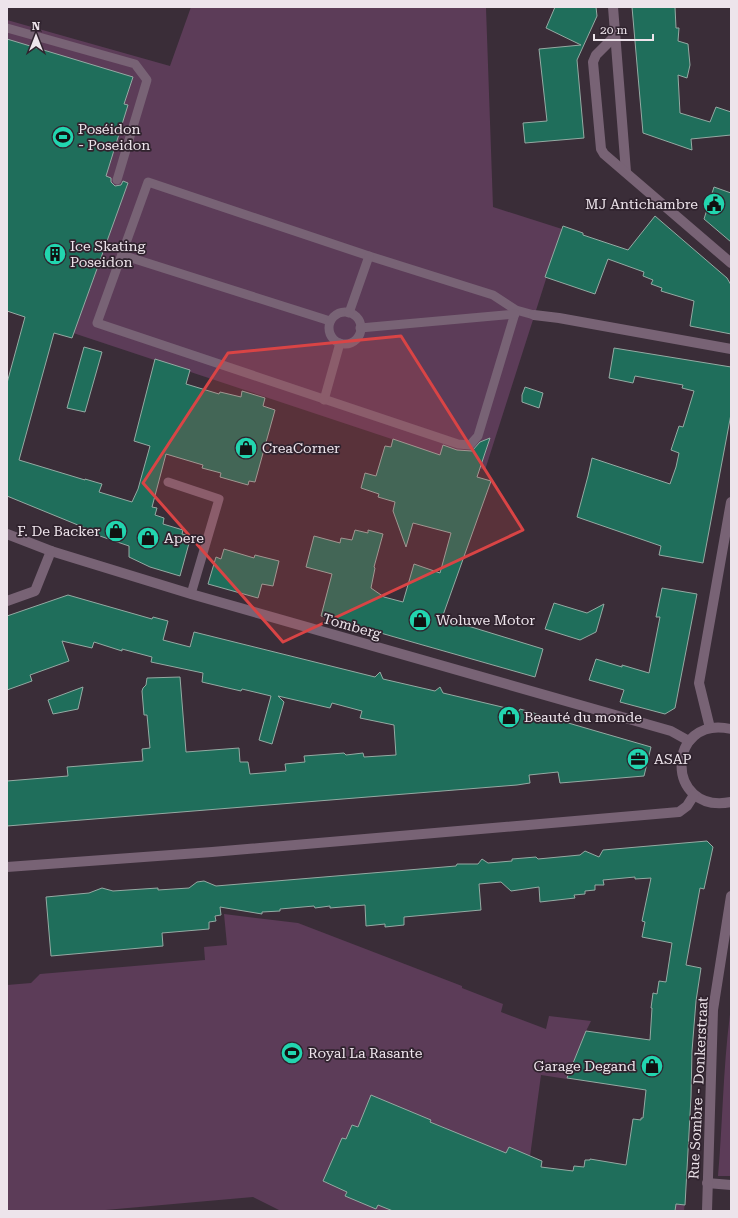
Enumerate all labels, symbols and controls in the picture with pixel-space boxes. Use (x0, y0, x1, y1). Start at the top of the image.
north arrow (16, 16, 56, 56)
scale bar (594, 16, 653, 42)
text: N (32, 20, 41, 33)
text: 20 m (600, 23, 627, 37)
place label: Poséidon - Poseidon (78, 121, 150, 153)
sports icon: Poséidon - Poseidon (50, 124, 76, 150)
public building icon: MJ Antichambre (701, 191, 727, 217)
place label: MJ Antichambre (585, 196, 698, 212)
place label: Ice Skating Poseidon (70, 238, 145, 270)
building icon: Ice Skating Poseidon (42, 241, 68, 267)
shop icon: CreaCorner (233, 435, 259, 461)
place label: CreaCorner (262, 440, 340, 456)
shop icon: F. De Backer (103, 518, 129, 544)
place label: F. De Backer (17, 523, 100, 539)
shop icon: Apere (135, 525, 161, 551)
place label: Apere (164, 530, 204, 546)
shop icon: Woluwe Motor (407, 607, 433, 633)
street label: Tomberg (321, 610, 383, 642)
place label: Woluwe Motor (436, 612, 535, 628)
shop icon: Beauté du monde (496, 704, 522, 730)
place label: Beauté du monde (524, 709, 642, 725)
office icon: ASAP (625, 746, 651, 772)
place label: ASAP (654, 751, 691, 767)
street label: Rue Sombre - Donkerstraat (685, 996, 711, 1180)
sports icon: Royal La Rasante (279, 1040, 305, 1066)
place label: Royal La Rasante (308, 1045, 423, 1061)
shop icon: Garage Degand (639, 1053, 665, 1079)
place label: Garage Degand (533, 1058, 636, 1074)

